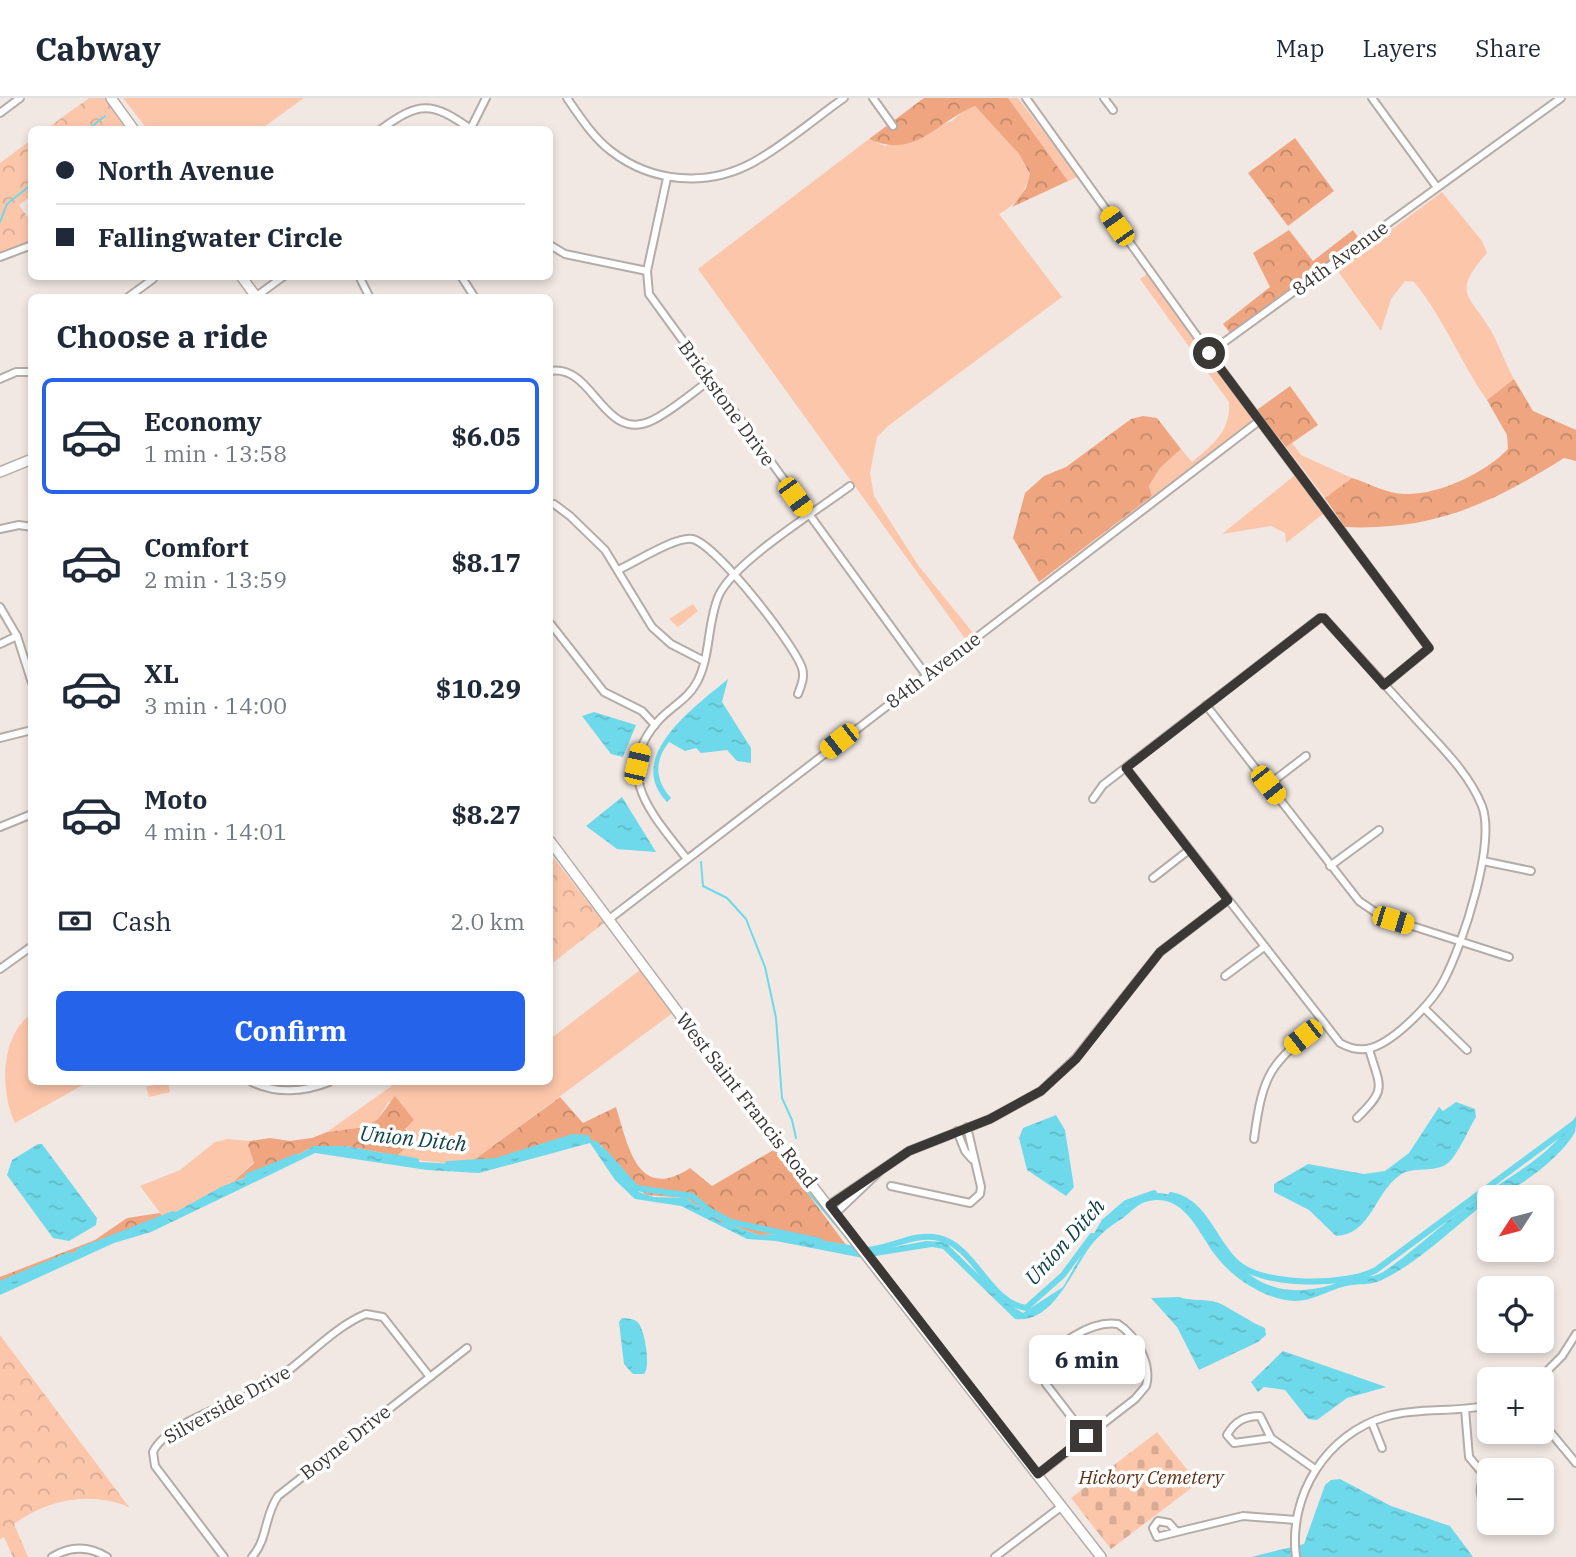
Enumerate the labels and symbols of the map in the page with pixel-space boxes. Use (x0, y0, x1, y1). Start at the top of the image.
car (1097, 203, 1138, 249)
street label: 84th Avenue (1287, 215, 1393, 301)
street label: Brickstone Drive (673, 336, 781, 470)
route start (1193, 337, 1225, 369)
car (775, 474, 816, 520)
street label: 84th Avenue (881, 627, 985, 713)
car (816, 720, 863, 762)
car (623, 741, 652, 787)
car (1247, 762, 1290, 808)
car (1370, 904, 1417, 936)
street label: West Saint Francis Road (671, 1008, 823, 1192)
car (1280, 1016, 1327, 1058)
water label: Union Ditch (358, 1118, 468, 1158)
north arrow (1477, 1185, 1554, 1262)
water label: Union Ditch (1018, 1192, 1111, 1291)
callout: 6 min (1028, 1334, 1144, 1384)
street label: Silverside Drive (160, 1359, 294, 1449)
street label: Boyne Drive (295, 1399, 395, 1485)
route end (1070, 1420, 1102, 1452)
park label: Hickory Cemetery (1078, 1465, 1225, 1489)

